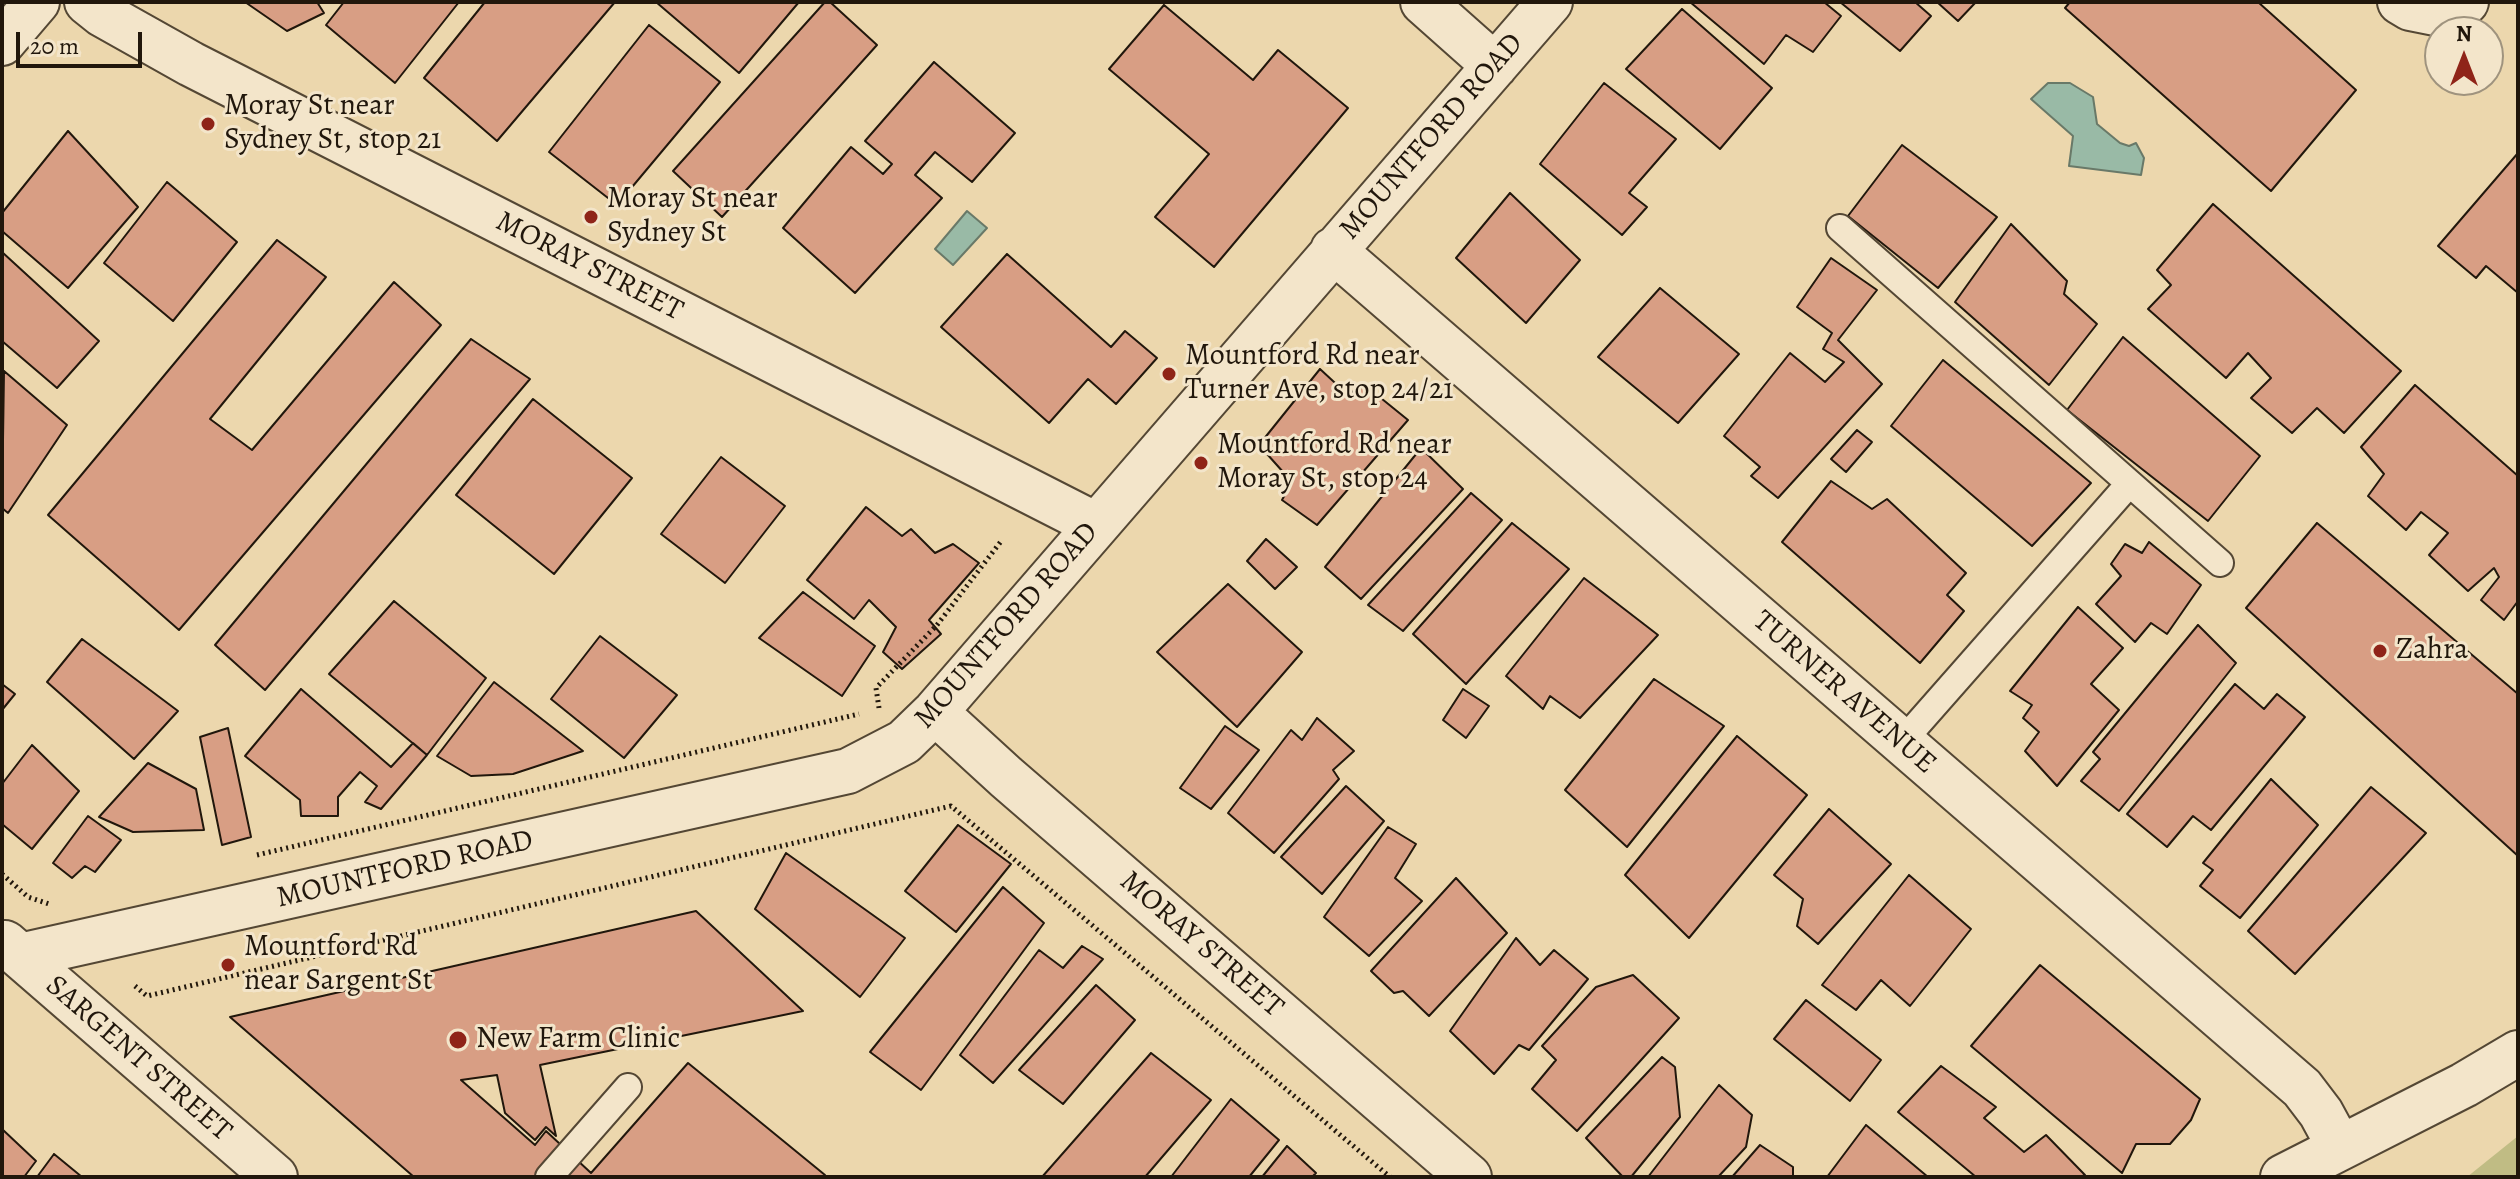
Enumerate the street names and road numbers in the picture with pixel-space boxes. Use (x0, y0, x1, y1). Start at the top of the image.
street label: MOUNTFORD ROAD (1332, 26, 1532, 248)
street label: MORAY STREET (489, 204, 689, 330)
street label: MOUNTFORD ROAD (907, 515, 1107, 737)
street label: TURNER AVENUE (1745, 604, 1943, 782)
street label: MOUNTFORD ROAD (273, 823, 537, 917)
street label: MORAY STREET (1112, 864, 1290, 1026)
street label: SARGENT STREET (38, 968, 238, 1150)

